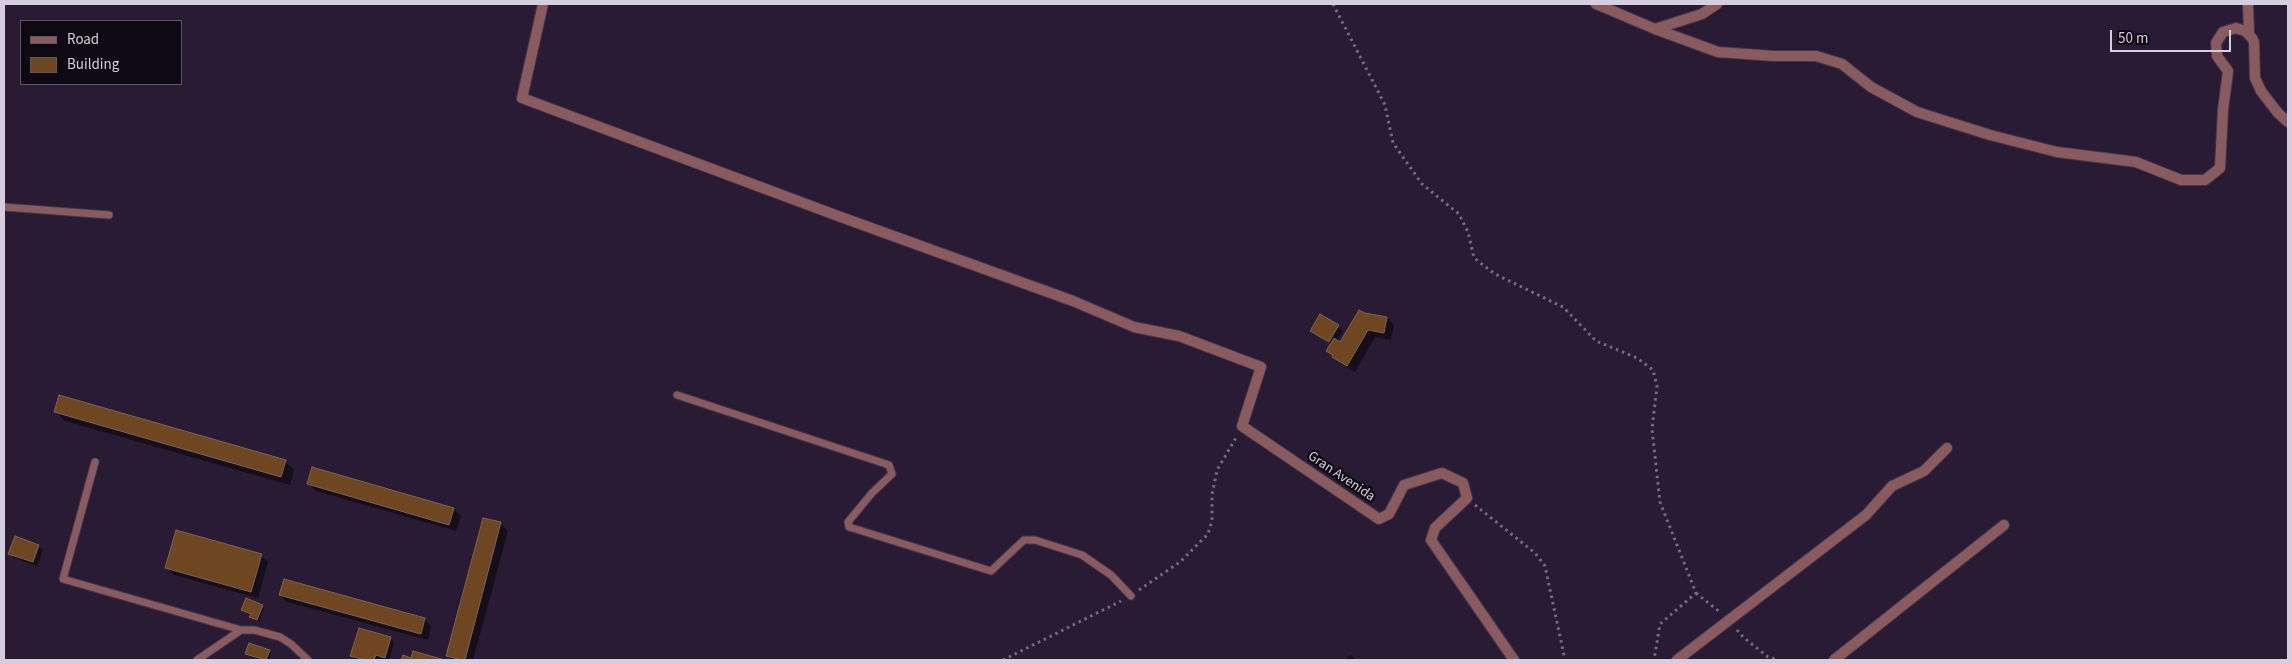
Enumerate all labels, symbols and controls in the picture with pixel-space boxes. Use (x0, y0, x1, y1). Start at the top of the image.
legend (20, 20, 182, 85)
scale bar (2112, 20, 2233, 52)
text: 50 m (2118, 28, 2148, 49)
text: Road (67, 29, 99, 50)
text: Building (67, 54, 119, 75)
street label: Gran Avenida (1304, 448, 1378, 506)

